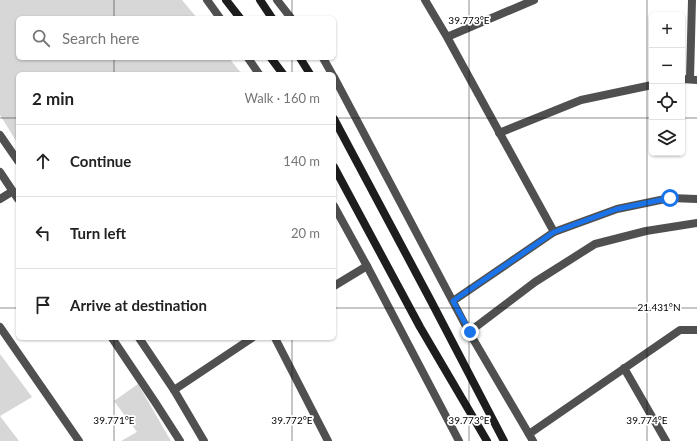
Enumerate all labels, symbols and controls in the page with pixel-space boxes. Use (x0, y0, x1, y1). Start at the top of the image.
map controls (649, 12, 685, 156)
button: + (649, 12, 685, 48)
text: 39.773°E (448, 14, 490, 26)
search box (16, 16, 336, 60)
icon: search (30, 27, 52, 49)
text: Search here (62, 29, 139, 47)
button: − (649, 48, 685, 84)
button: locate (649, 84, 685, 120)
text: 2 min (32, 88, 74, 109)
text: Walk · 160 m (244, 90, 320, 106)
button: layers (649, 120, 685, 156)
icon: ahead (32, 150, 54, 172)
text: Continue (70, 152, 131, 170)
text: 140 m (283, 153, 320, 169)
route start (661, 189, 679, 207)
icon: left (32, 222, 54, 244)
text: Turn left (70, 224, 126, 242)
text: 20 m (291, 225, 320, 241)
icon: arrive (32, 294, 54, 316)
text: Arrive at destination (70, 296, 207, 314)
text: 21.431°N (637, 301, 681, 313)
route end (461, 323, 479, 341)
text: 39.771°E (93, 414, 135, 426)
text: 39.772°E (271, 414, 313, 426)
text: 39.773°E (448, 414, 490, 426)
text: 39.774°E (626, 414, 668, 426)

